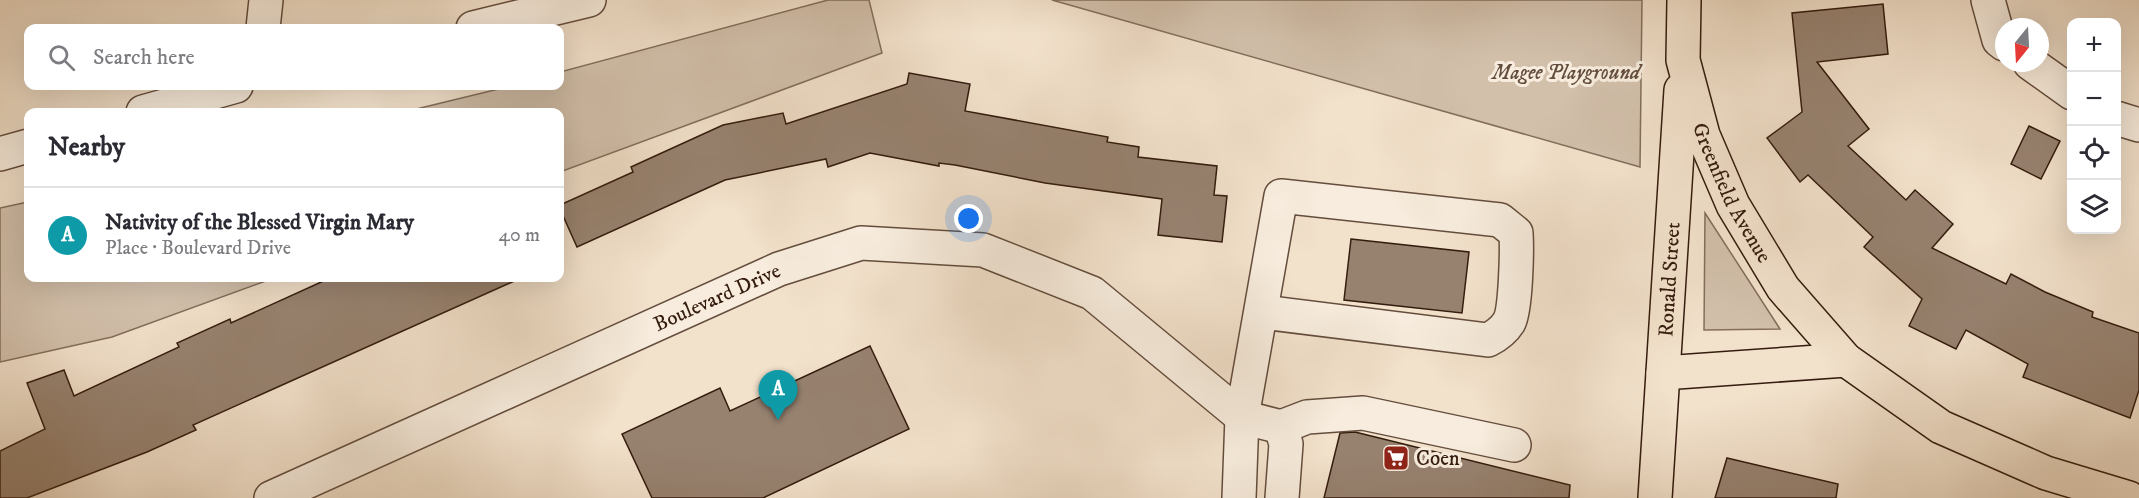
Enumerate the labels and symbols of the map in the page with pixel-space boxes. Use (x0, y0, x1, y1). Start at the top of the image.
north arrow (1995, 18, 2049, 72)
park label: Magee Playground (1490, 60, 1643, 86)
street label: Greenfield Avenue (1686, 120, 1777, 268)
your location (954, 204, 983, 233)
street label: Ronald Street (1653, 221, 1687, 338)
street label: Boulevard Drive (650, 258, 785, 338)
pin: A (758, 370, 798, 420)
supermarket icon: Coen (1381, 443, 1411, 473)
place label: Coen (1416, 446, 1460, 472)

